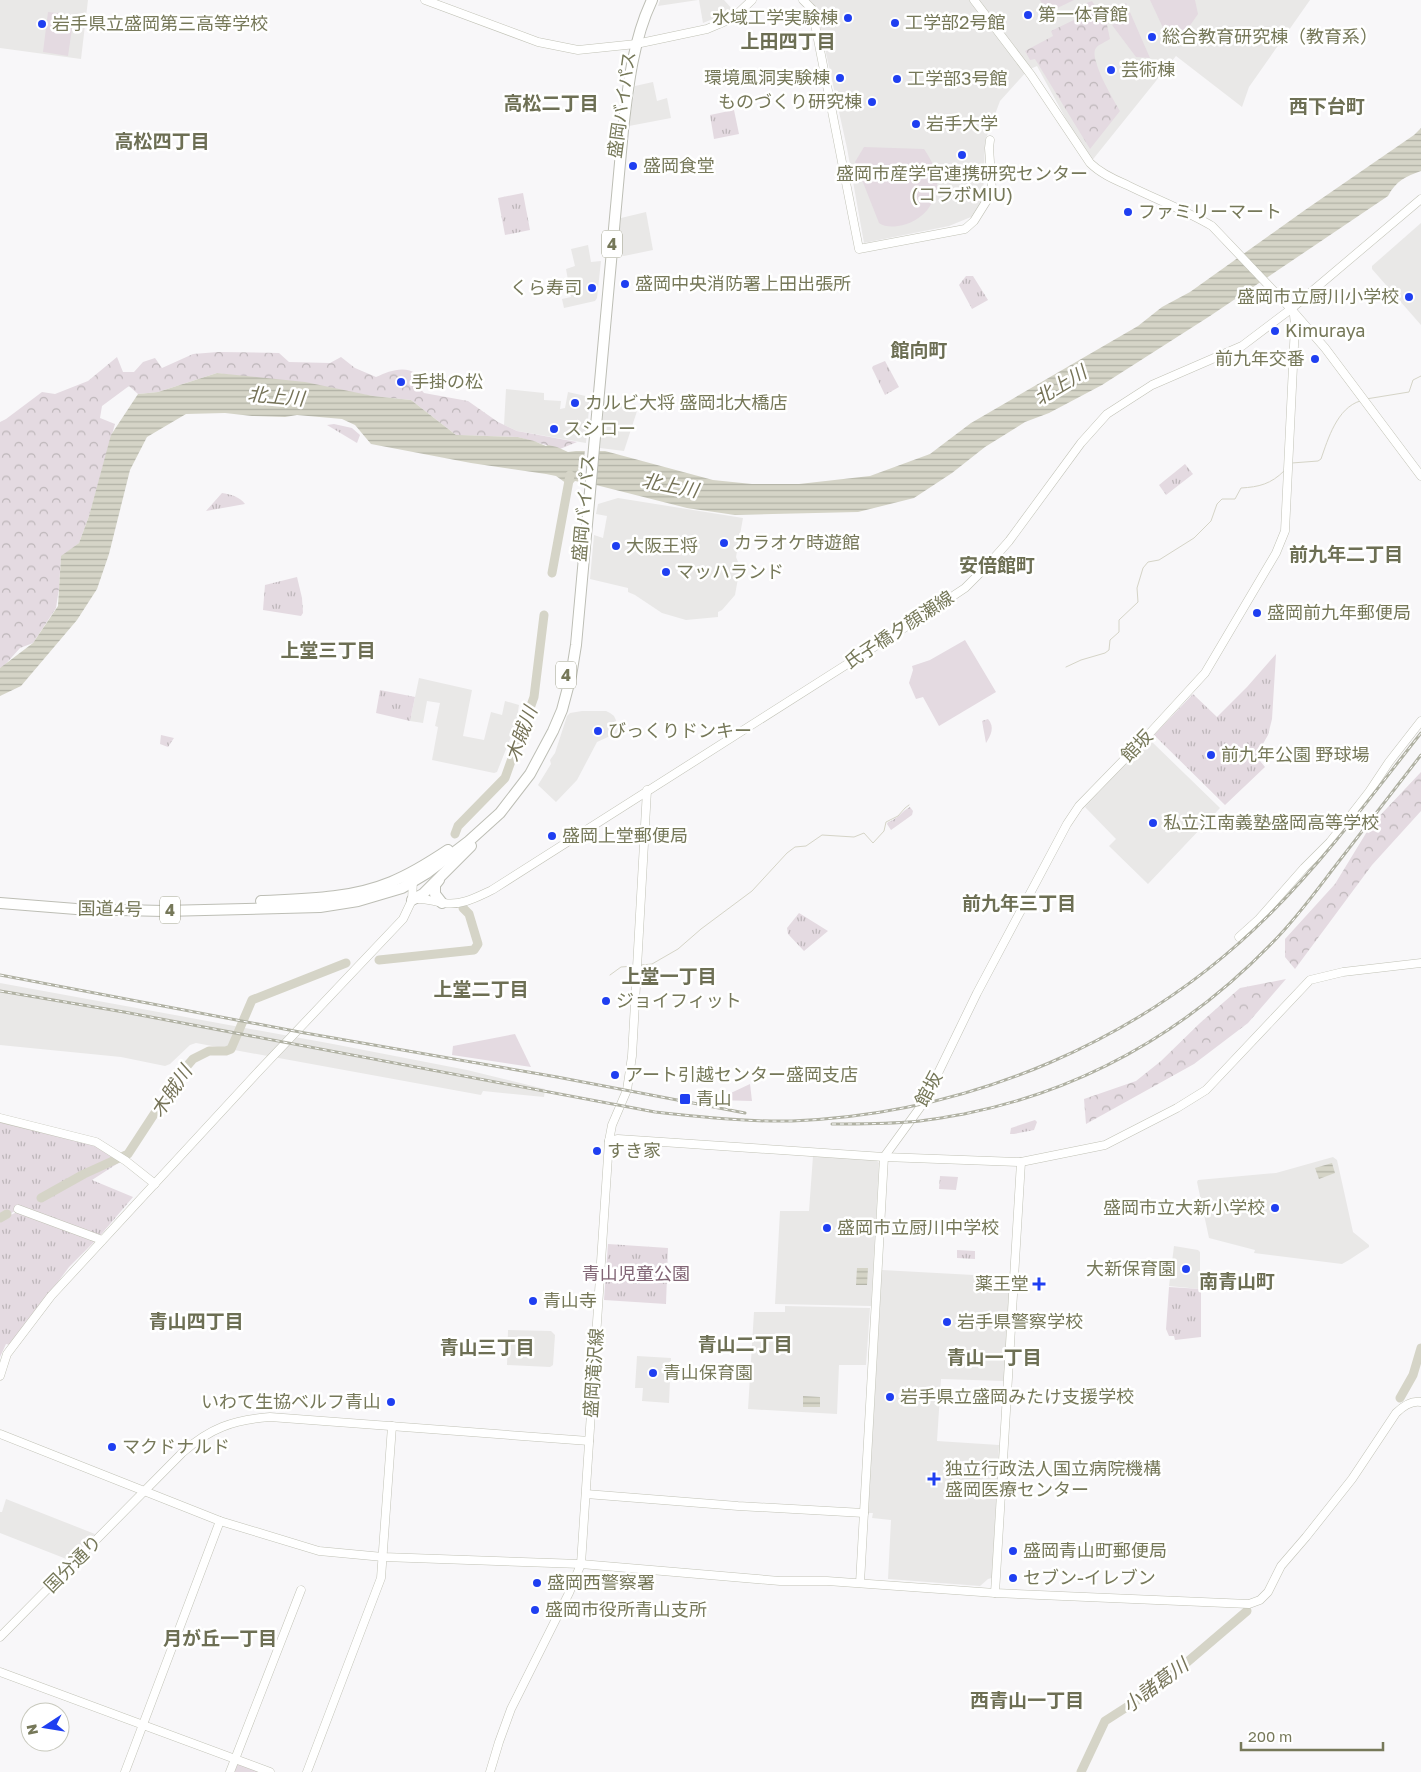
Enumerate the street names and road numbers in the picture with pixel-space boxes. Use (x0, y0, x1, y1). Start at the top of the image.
street label: 盛岡バイパス (603, 50, 639, 160)
road number: 4 (602, 230, 622, 258)
street label: 盛岡バイパス (567, 453, 599, 562)
street label: 氏子橋夕顔瀬線 (840, 586, 957, 673)
road number: 4 (556, 662, 576, 688)
street label: 館坂 (1116, 725, 1157, 766)
street label: 国道4号 (77, 896, 143, 920)
road number: 4 (160, 896, 180, 924)
street label: 館坂 (910, 1067, 946, 1110)
street label: 盛岡滝沢線 (579, 1327, 607, 1419)
street label: 国分通り (39, 1530, 106, 1597)

